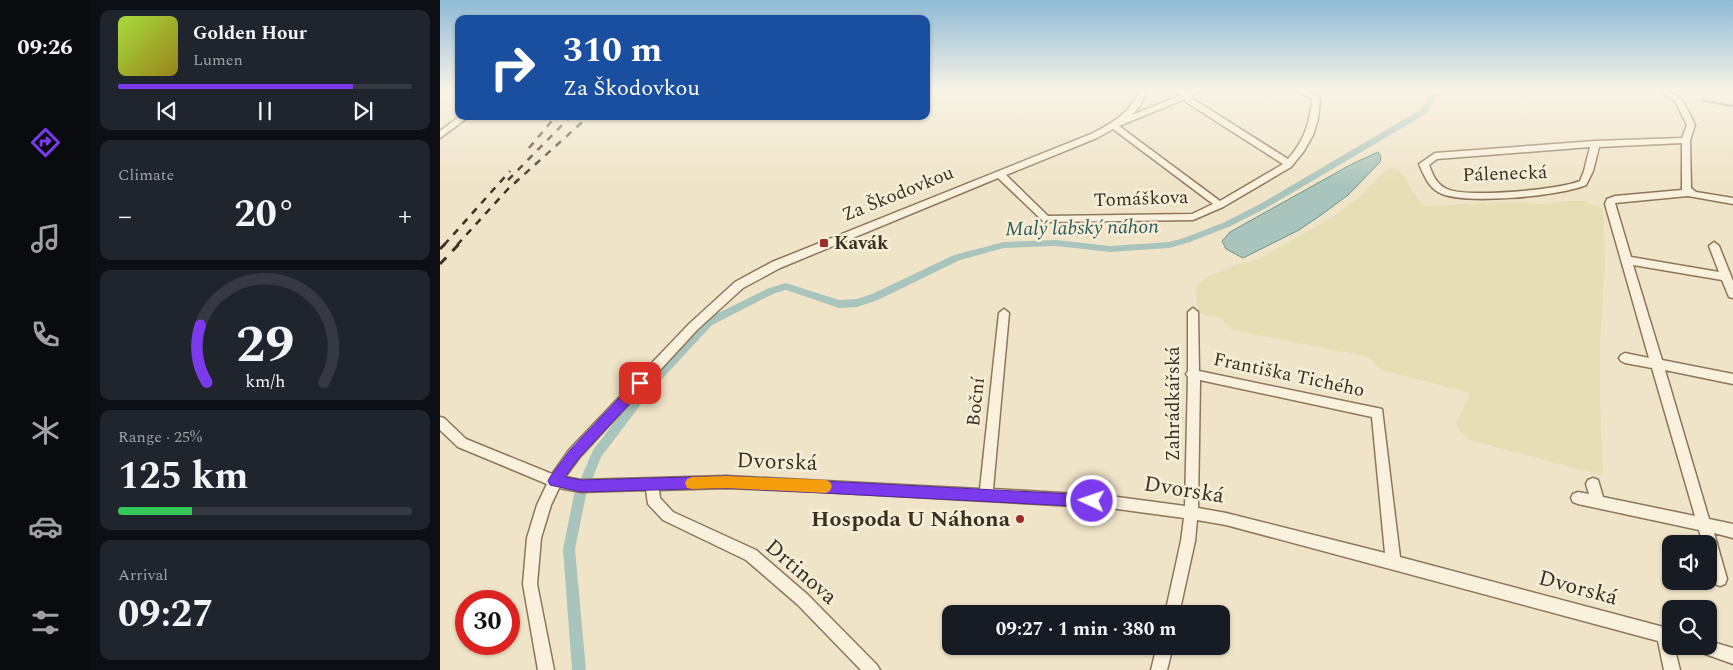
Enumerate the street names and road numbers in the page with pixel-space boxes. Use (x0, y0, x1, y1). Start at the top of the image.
street label: Za Škodovkou (838, 158, 959, 230)
street label: Pálenecká (1462, 158, 1549, 190)
street label: Tomáškova (1093, 183, 1190, 215)
street label: Františka Tichého (1211, 345, 1367, 405)
street label: Zahrádkářská (1159, 346, 1188, 462)
street label: Boční (959, 375, 993, 428)
street label: Dvorská (736, 444, 818, 480)
street label: Dvorská (1141, 467, 1227, 513)
street label: Drtinova (758, 531, 845, 613)
street label: Dvorská (1535, 562, 1622, 614)

